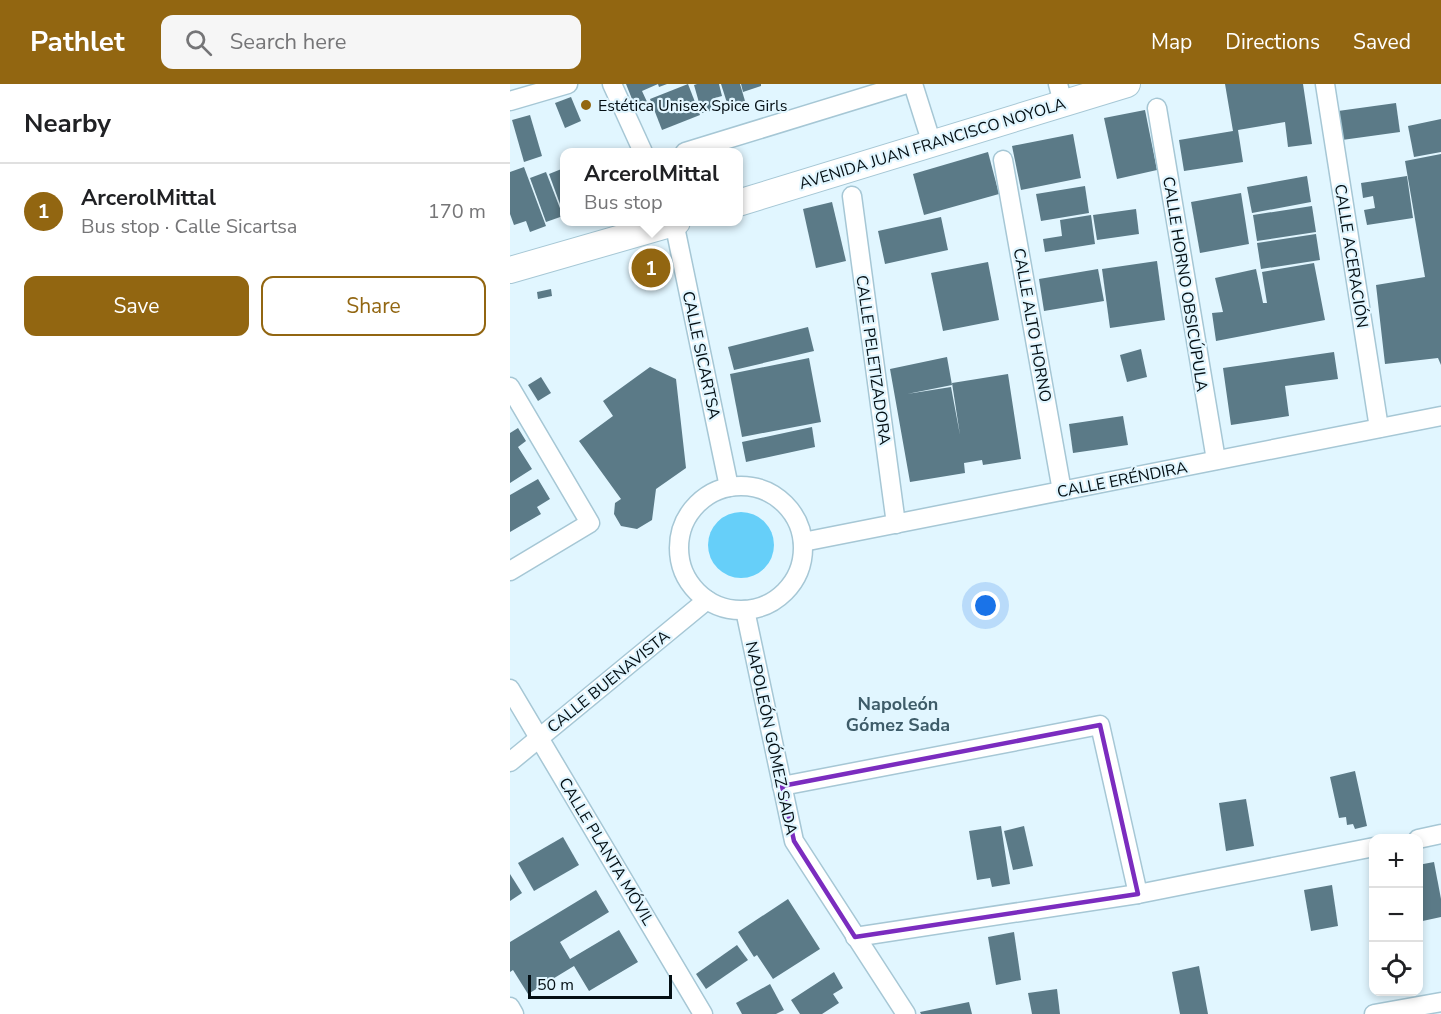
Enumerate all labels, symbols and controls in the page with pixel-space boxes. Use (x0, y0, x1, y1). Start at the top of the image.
search box (161, 15, 581, 69)
text: Pathlet (30, 23, 125, 61)
icon: search (182, 26, 215, 59)
text: Search here (230, 27, 346, 57)
text: Map (1151, 28, 1192, 56)
text: Directions (1225, 28, 1320, 56)
text: Saved (1353, 28, 1411, 56)
street label: AVENIDA JUAN FRANCISCO NOYOLA (796, 93, 1069, 195)
place label: Estética Unisex Spice Girls (598, 95, 787, 117)
marker: Estética Unisex Spice Girls (579, 98, 593, 112)
text: Nearby (24, 106, 111, 141)
popup (560, 148, 743, 226)
text: ArcerolMittal (584, 159, 719, 189)
street label: CALLE HORNO OBSICÚPULA (1157, 175, 1213, 394)
text: ArcerolMittal (81, 183, 216, 213)
street label: CALLE ACERACIÓN (1329, 183, 1373, 330)
text: Bus stop (584, 189, 663, 216)
text: 1 (38, 198, 50, 225)
text: 170 m (428, 198, 486, 225)
text: Bus stop · Calle Sicartsa (81, 213, 297, 240)
pin: 1 (632, 246, 670, 291)
street label: CALLE ALTO HORNO (1008, 247, 1056, 404)
street label: CALLE PELETIZADORA (850, 274, 896, 447)
button: Save (24, 276, 249, 336)
button: Share (261, 276, 486, 336)
street label: CALLE SICARTSA (677, 289, 725, 421)
street label: CALLE ERÉNDIRA (1055, 456, 1190, 503)
your location (971, 591, 1000, 620)
street label: CALLE BUENAVISTA (543, 625, 675, 738)
street label: NAPOLEÓN GÓMEZ SADA (740, 639, 802, 837)
district label: Napoleón Gómez Sada (846, 692, 950, 737)
street label: CALLE PLANTA MÓVIL (553, 774, 659, 930)
map controls (1369, 834, 1423, 996)
button: + (1369, 834, 1423, 888)
button: − (1369, 888, 1423, 942)
button: locate (1369, 942, 1423, 996)
scale bar (528, 972, 672, 1000)
text: 50 m (537, 974, 574, 996)

